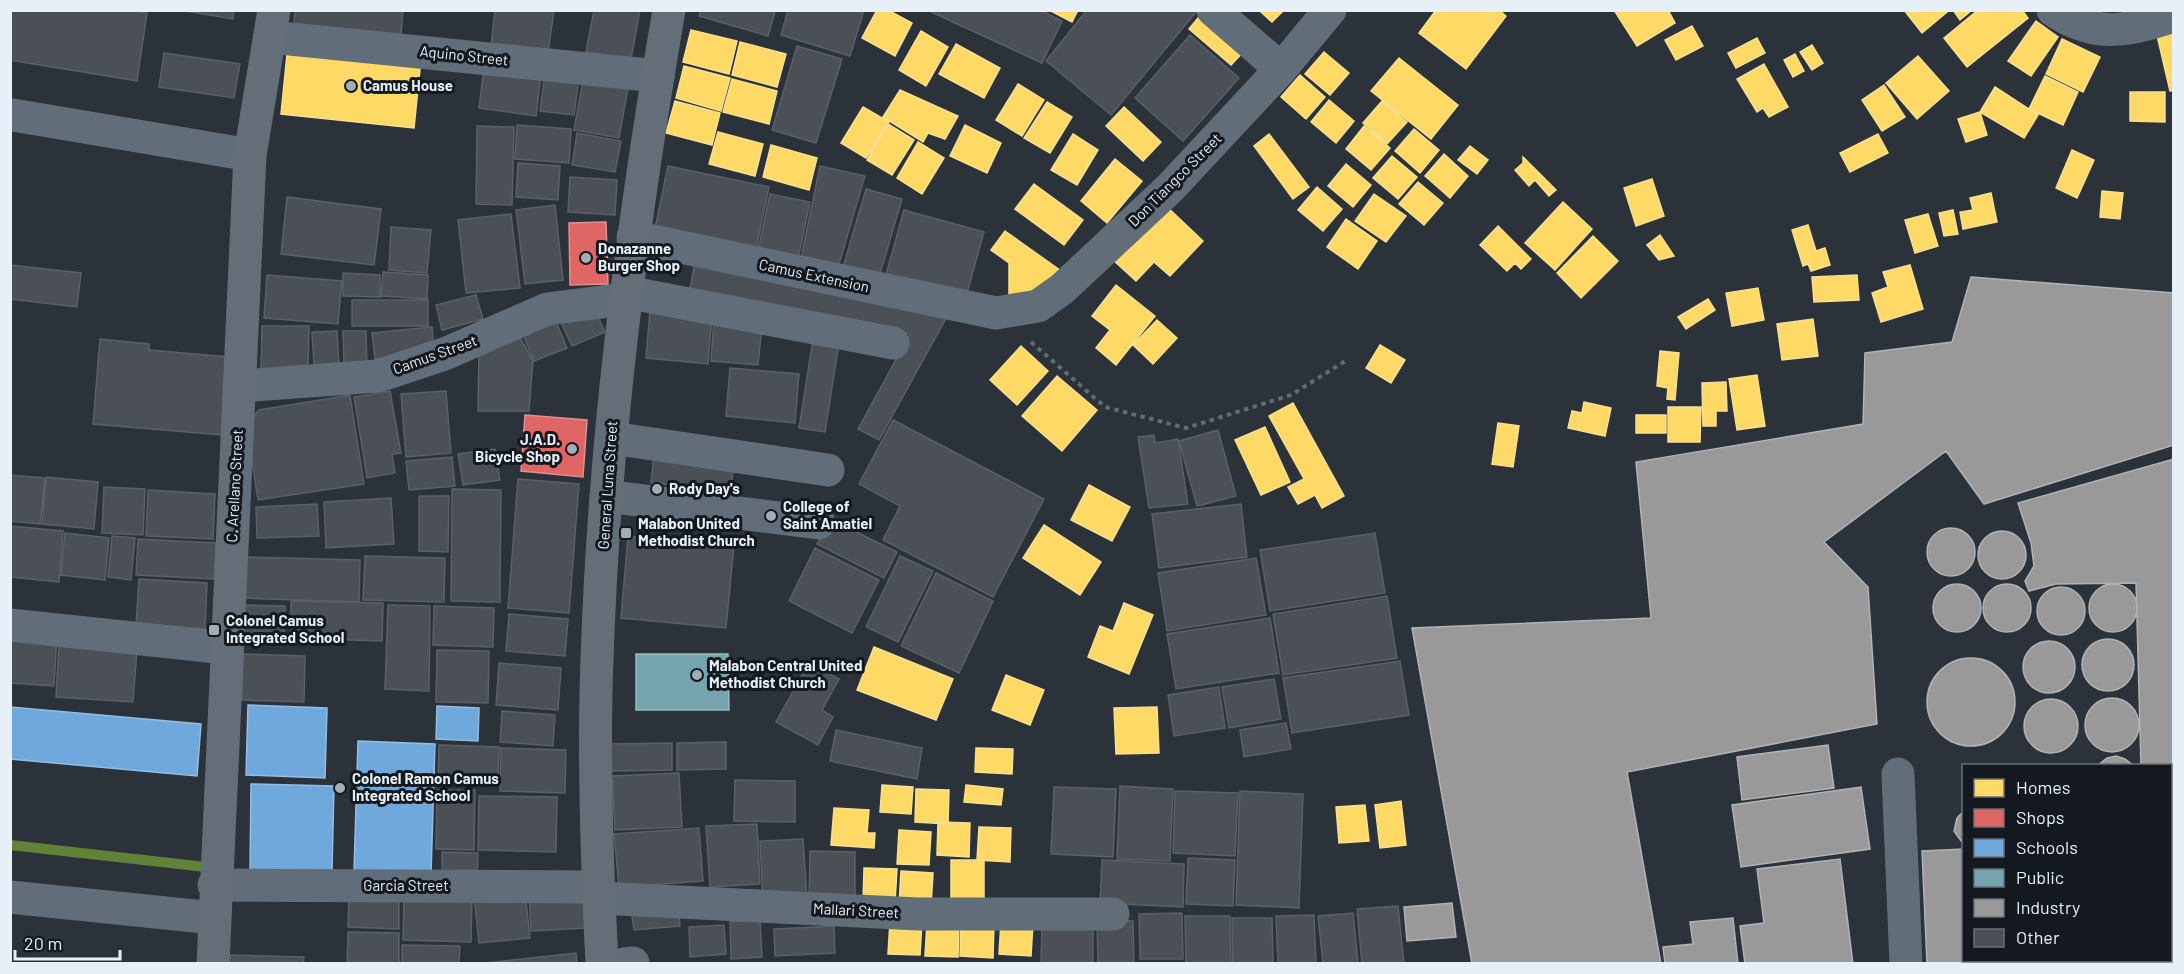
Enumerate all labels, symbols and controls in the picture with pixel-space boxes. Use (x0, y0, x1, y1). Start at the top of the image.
street label: Aquino Street (419, 41, 509, 69)
place label: Camus House (363, 76, 453, 94)
marker: Camus House (344, 79, 358, 93)
street label: Don Tiangco Street (1124, 129, 1225, 230)
place label: Donazanne Burger Shop (598, 239, 680, 274)
marker: Donazanne Burger Shop (579, 251, 593, 265)
street label: Camus Extension (757, 255, 871, 295)
street label: Camus Street (390, 331, 479, 378)
street label: General Luna Street (594, 420, 620, 550)
street label: C. Arellano Street (222, 429, 246, 543)
place label: J.A.D. Bicycle Shop (475, 430, 560, 465)
marker: J.A.D. Bicycle Shop (565, 442, 579, 456)
place label: Rody Day's (669, 479, 740, 497)
marker: Rody Day's (650, 482, 664, 496)
place label: College of Saint Amatiel (783, 497, 872, 532)
marker: College of Saint Amatiel (764, 509, 778, 523)
place label: Malabon United Methodist Church (638, 514, 755, 549)
marker: Malabon United Methodist Church (619, 526, 633, 540)
place label: Colonel Camus Integrated School (226, 611, 344, 646)
marker: Colonel Camus Integrated School (207, 623, 221, 637)
place label: Malabon Central United Methodist Church (709, 656, 862, 691)
marker: Malabon Central United Methodist Church (690, 668, 704, 682)
legend (1962, 764, 2172, 962)
place label: Colonel Ramon Camus Integrated School (352, 769, 499, 804)
text: Homes (2016, 776, 2070, 798)
marker: Colonel Ramon Camus Integrated School (333, 781, 347, 795)
text: Shops (2016, 806, 2065, 828)
text: Schools (2016, 836, 2078, 858)
text: Public (2016, 866, 2064, 888)
street label: Garcia Street (363, 876, 449, 894)
text: Industry (2016, 896, 2080, 918)
street label: Mallari Street (813, 899, 900, 921)
scale bar (15, 923, 120, 961)
text: Other (2016, 926, 2060, 948)
text: 20 m (24, 932, 62, 954)

